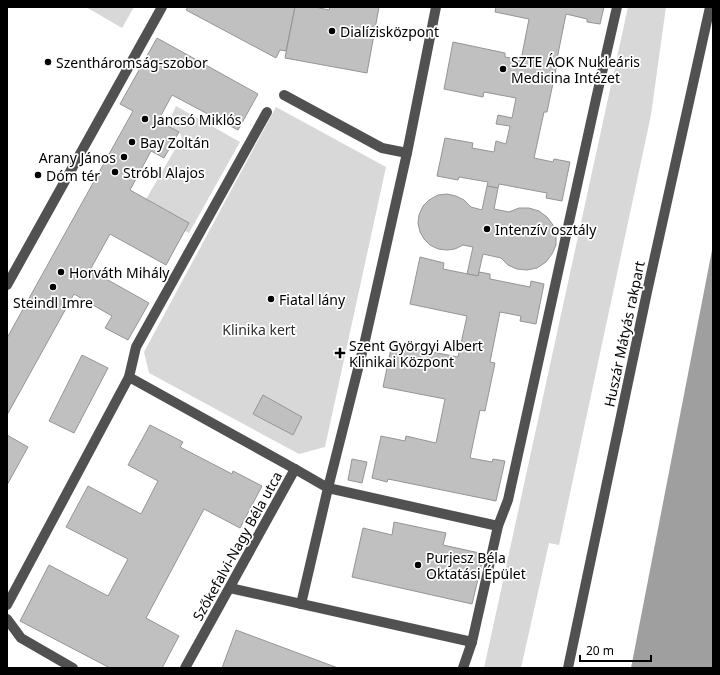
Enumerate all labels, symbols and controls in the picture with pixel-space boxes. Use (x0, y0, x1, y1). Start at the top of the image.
place label: Dialízisközpont (340, 22, 439, 41)
marker: Dialízisközpont (327, 26, 337, 36)
place label: SZTE ÁOK Nukleáris Medicina Intézet (511, 52, 640, 87)
place label: Szentháromság-szobor (56, 53, 208, 72)
marker: Szentháromság-szobor (43, 57, 53, 67)
marker: SZTE ÁOK Nukleáris Medicina Intézet (498, 64, 508, 74)
place label: Jancsó Miklós (151, 110, 242, 129)
marker: Jancsó Miklós (140, 114, 150, 124)
place label: Bay Zoltán (140, 133, 209, 152)
marker: Bay Zoltán (127, 137, 137, 147)
place label: Arany János (39, 148, 116, 167)
marker: Arany János (119, 152, 129, 162)
place label: Stróbl Alajos (123, 163, 205, 182)
place label: Dóm tér (46, 166, 100, 185)
marker: Stróbl Alajos (110, 167, 120, 177)
marker: Dóm tér (33, 170, 43, 180)
place label: Intenzív osztály (495, 220, 597, 239)
marker: Intenzív osztály (482, 224, 492, 234)
street label: Huszár Mátyás rakpart (599, 259, 649, 409)
place label: Horváth Mihály (69, 263, 170, 282)
marker: Horváth Mihály (56, 267, 66, 277)
marker: Steindl Imre (48, 282, 58, 292)
place label: Fiatal lány (279, 290, 346, 309)
place label: Steindl Imre (13, 293, 93, 312)
marker: Fiatal lány (266, 294, 276, 304)
park label: Klinika kert (222, 320, 296, 339)
place label: Szent Györgyi Albert Klinikai Központ (349, 336, 483, 371)
marker: Szent Györgyi Albert Klinikai Központ (334, 347, 346, 359)
street label: Szőkefalvi-Nagy Béla utca (188, 468, 286, 624)
place label: Purjesz Béla Oktatási Épület (426, 548, 526, 583)
marker: Purjesz Béla Oktatási Épület (413, 560, 423, 570)
scale bar (580, 637, 651, 663)
text: 20 m (586, 642, 614, 659)

